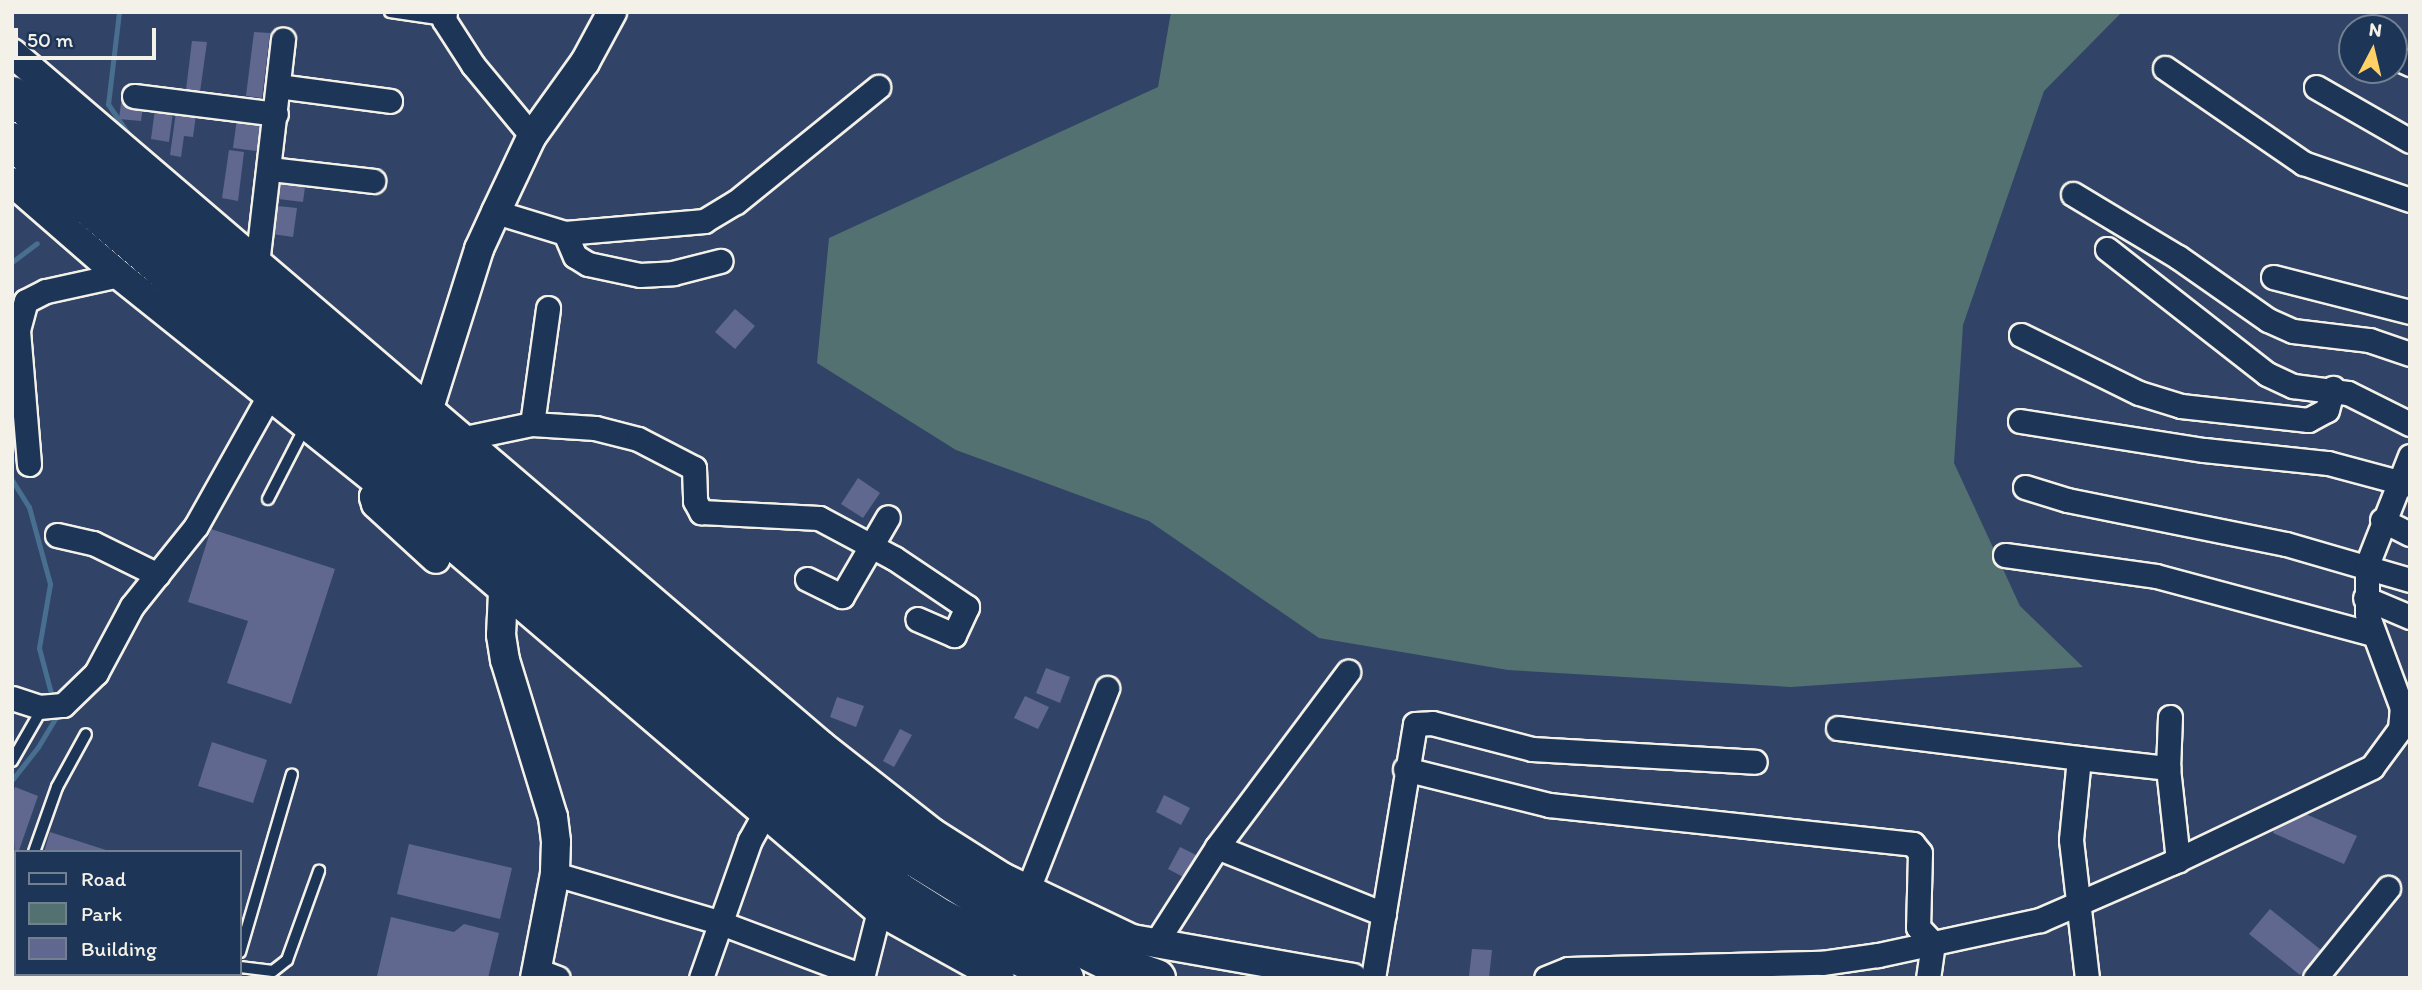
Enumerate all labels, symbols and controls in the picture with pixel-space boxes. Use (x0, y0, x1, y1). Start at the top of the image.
scale bar (18, 14, 159, 58)
north arrow (2338, 14, 2408, 84)
text: N (2368, 17, 2383, 42)
text: 50 m (27, 27, 73, 52)
legend (14, 850, 242, 976)
text: Road (81, 866, 126, 891)
text: Park (81, 901, 122, 926)
text: Building (81, 936, 157, 961)

